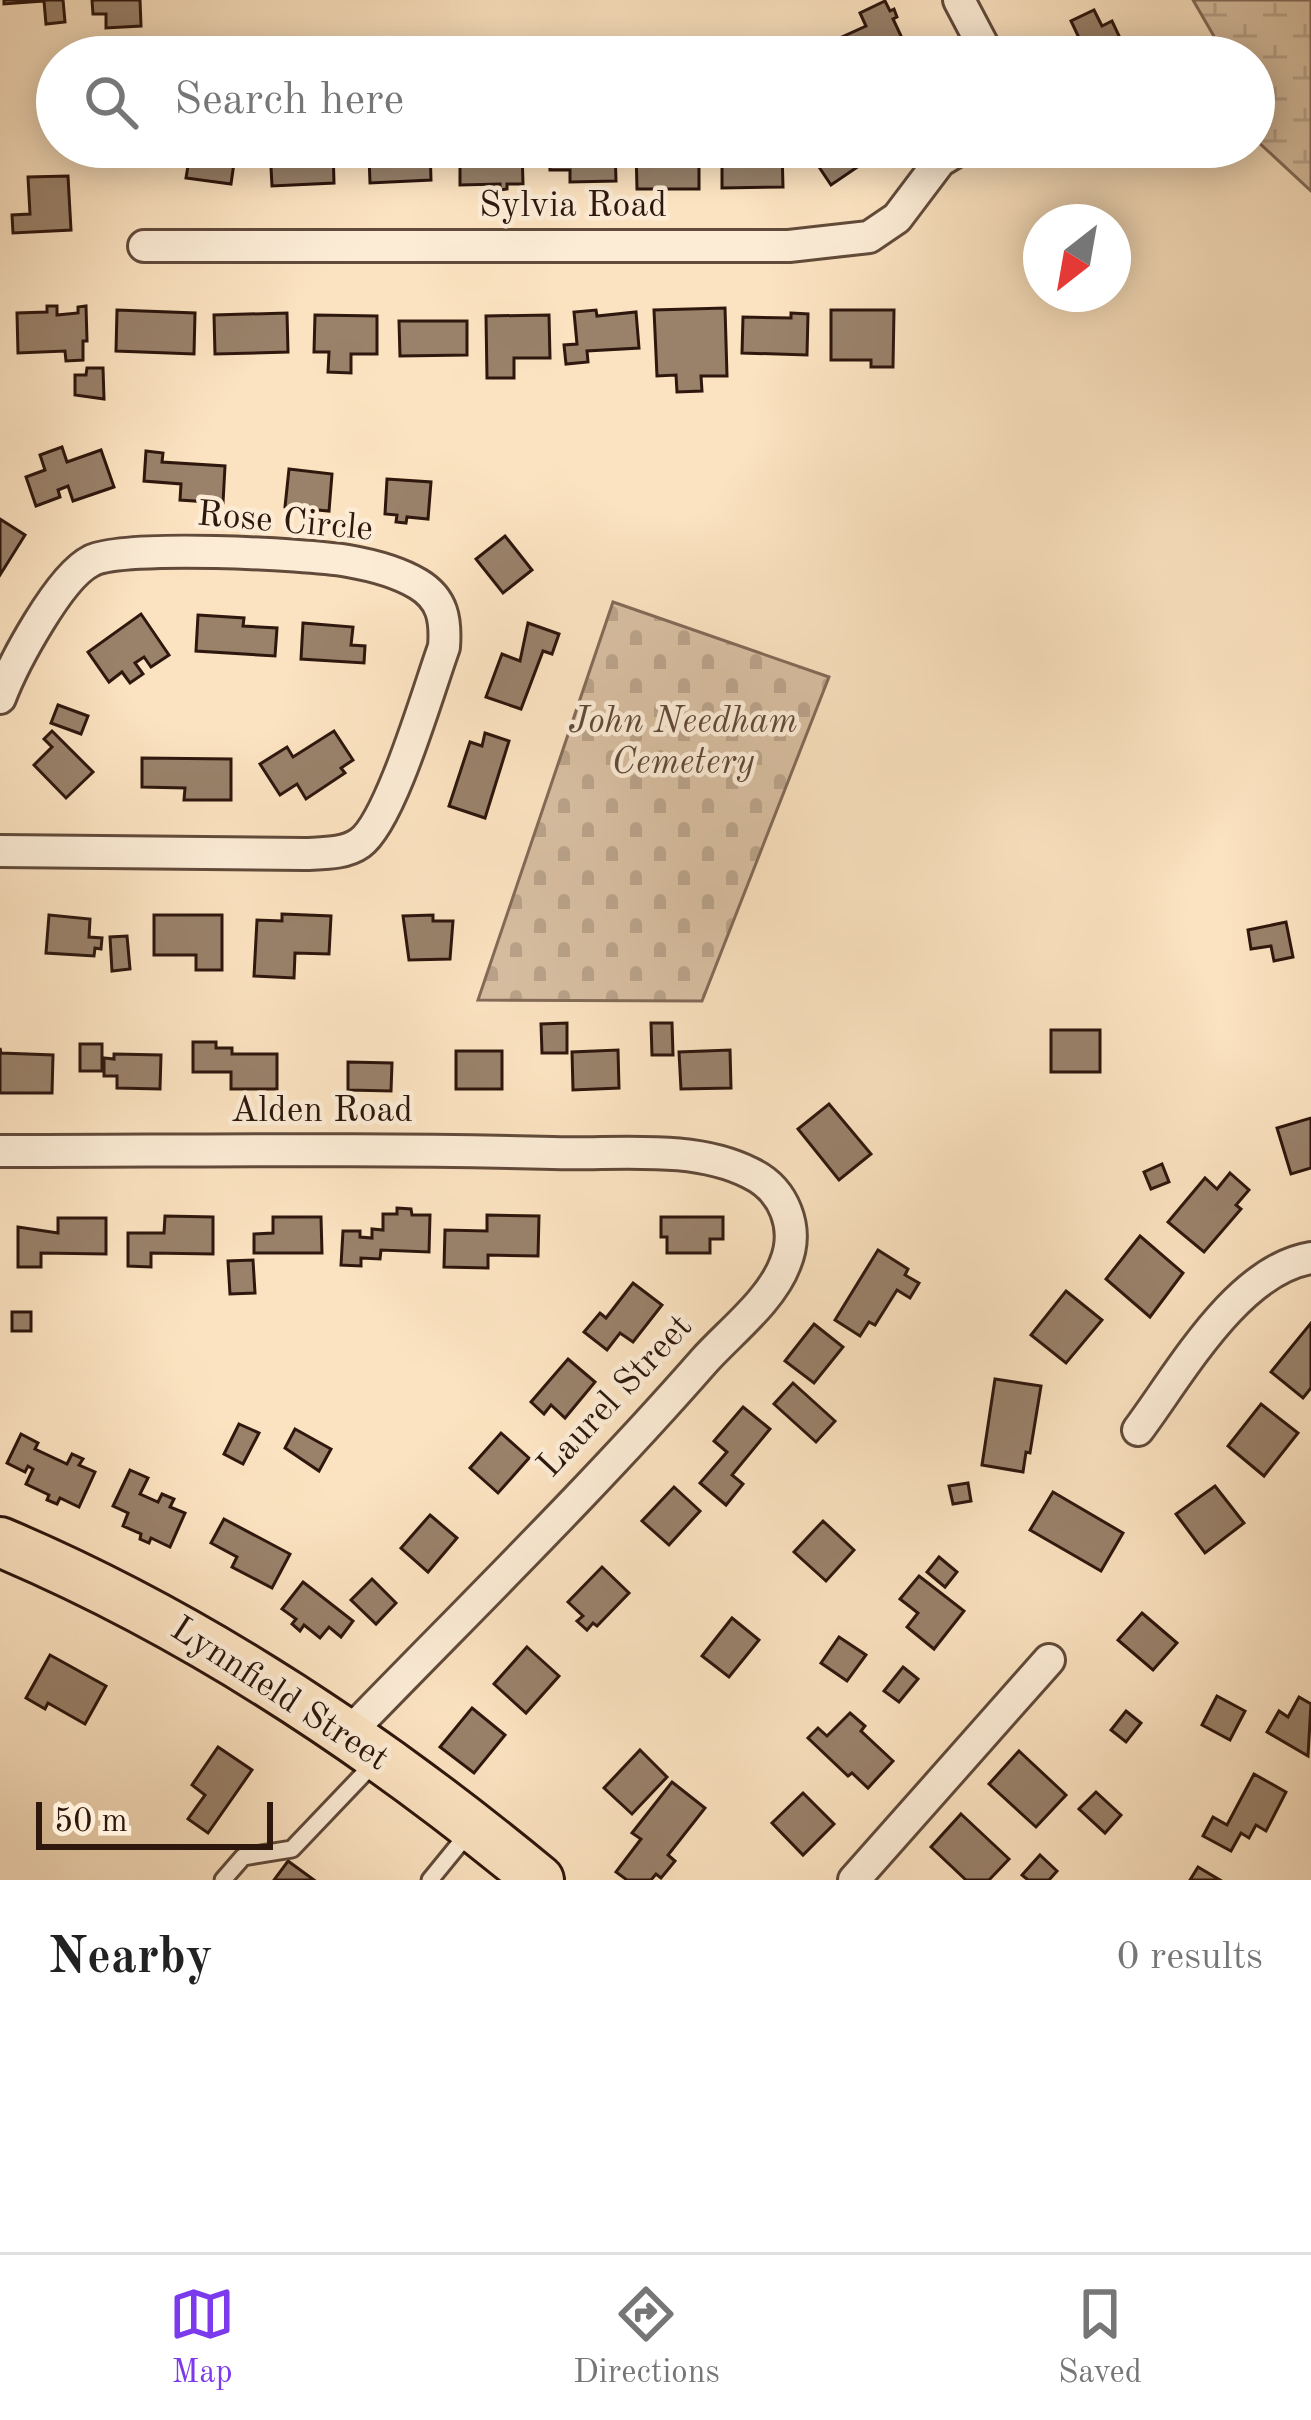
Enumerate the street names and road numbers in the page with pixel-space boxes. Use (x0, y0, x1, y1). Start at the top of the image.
street label: Sylvia Road (479, 189, 667, 225)
street label: Rose Circle (196, 497, 374, 549)
street label: Alden Road (231, 1094, 413, 1130)
street label: Laurel Street (532, 1309, 700, 1485)
street label: Lynnfield Street (164, 1611, 394, 1779)

